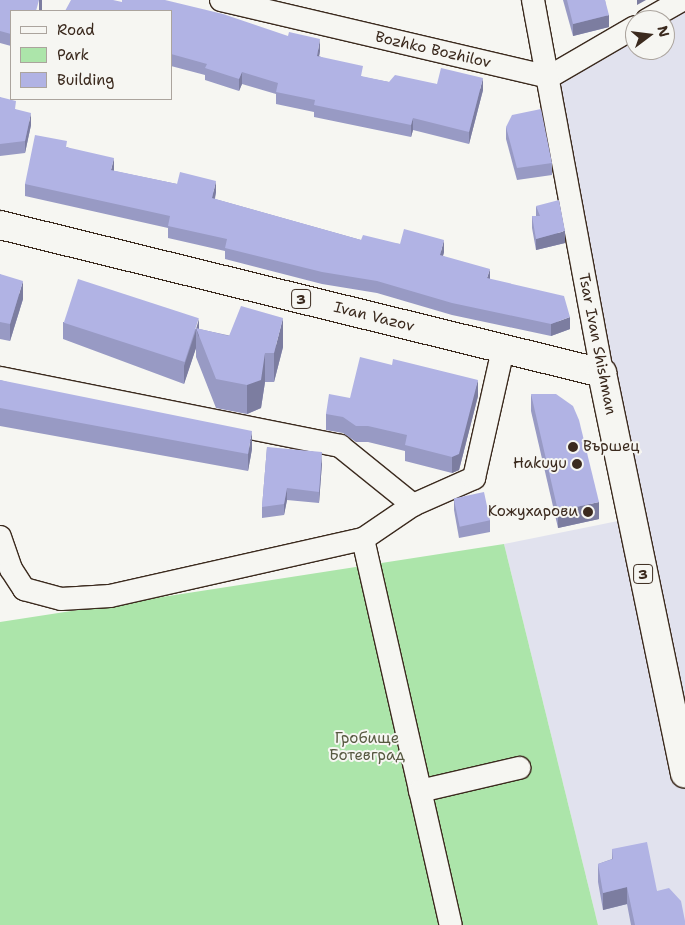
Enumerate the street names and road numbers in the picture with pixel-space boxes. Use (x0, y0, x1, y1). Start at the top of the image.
street label: Bozhko Bozhilov (373, 28, 493, 72)
street label: Tsar Ivan Shishman (574, 272, 620, 416)
road number: 3 (291, 288, 311, 310)
street label: Ivan Vazov (332, 298, 416, 336)
road number: 3 (633, 562, 653, 586)

